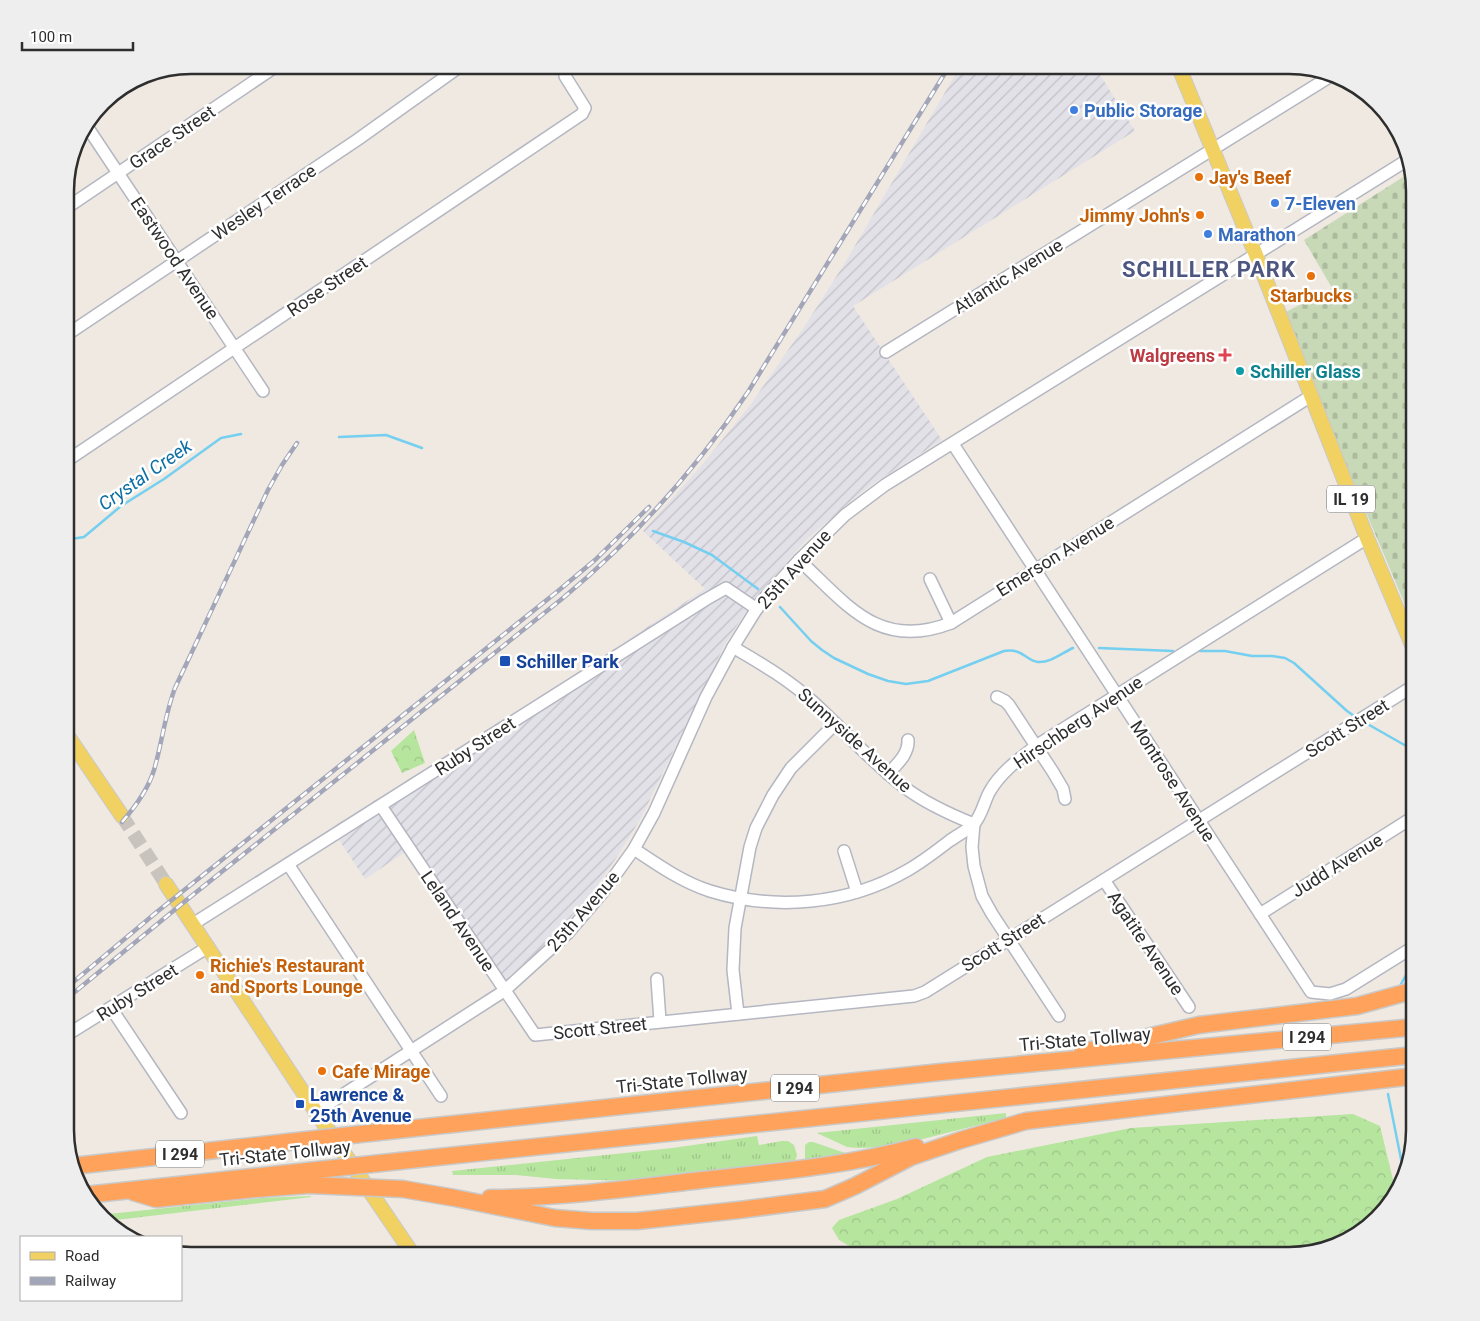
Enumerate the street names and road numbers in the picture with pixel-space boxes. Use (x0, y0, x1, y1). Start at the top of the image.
street label: Grace Street (125, 101, 219, 173)
street label: Wesley Terrace (208, 159, 320, 245)
street label: Eastwood Avenue (126, 193, 224, 323)
street label: Atlantic Avenue (950, 234, 1066, 318)
street label: Rose Street (283, 251, 371, 320)
road number: IL 19 (1327, 486, 1375, 512)
street label: Emerson Avenue (992, 511, 1118, 601)
street label: 25th Avenue (753, 525, 835, 613)
street label: Hirschberg Avenue (1010, 671, 1146, 773)
street label: Sunnyside Avenue (794, 683, 916, 797)
street label: Scott Street (1302, 694, 1393, 762)
street label: Ruby Street (431, 712, 519, 780)
street label: Montrose Avenue (1126, 717, 1220, 845)
street label: Judd Avenue (1288, 829, 1386, 901)
street label: Leland Avenue (417, 867, 499, 975)
street label: 25th Avenue (542, 867, 624, 955)
street label: Agatite Avenue (1104, 887, 1188, 999)
street label: Scott Street (958, 908, 1049, 976)
street label: Ruby Street (93, 959, 181, 1025)
street label: Scott Street (552, 1013, 648, 1043)
street label: Tri-State Tollway (1018, 1023, 1152, 1055)
road number: I 294 (1283, 1024, 1331, 1050)
street label: Tri-State Tollway (615, 1063, 749, 1097)
road number: I 294 (771, 1074, 819, 1102)
street label: Tri-State Tollway (218, 1136, 352, 1170)
road number: I 294 (156, 1140, 204, 1168)

